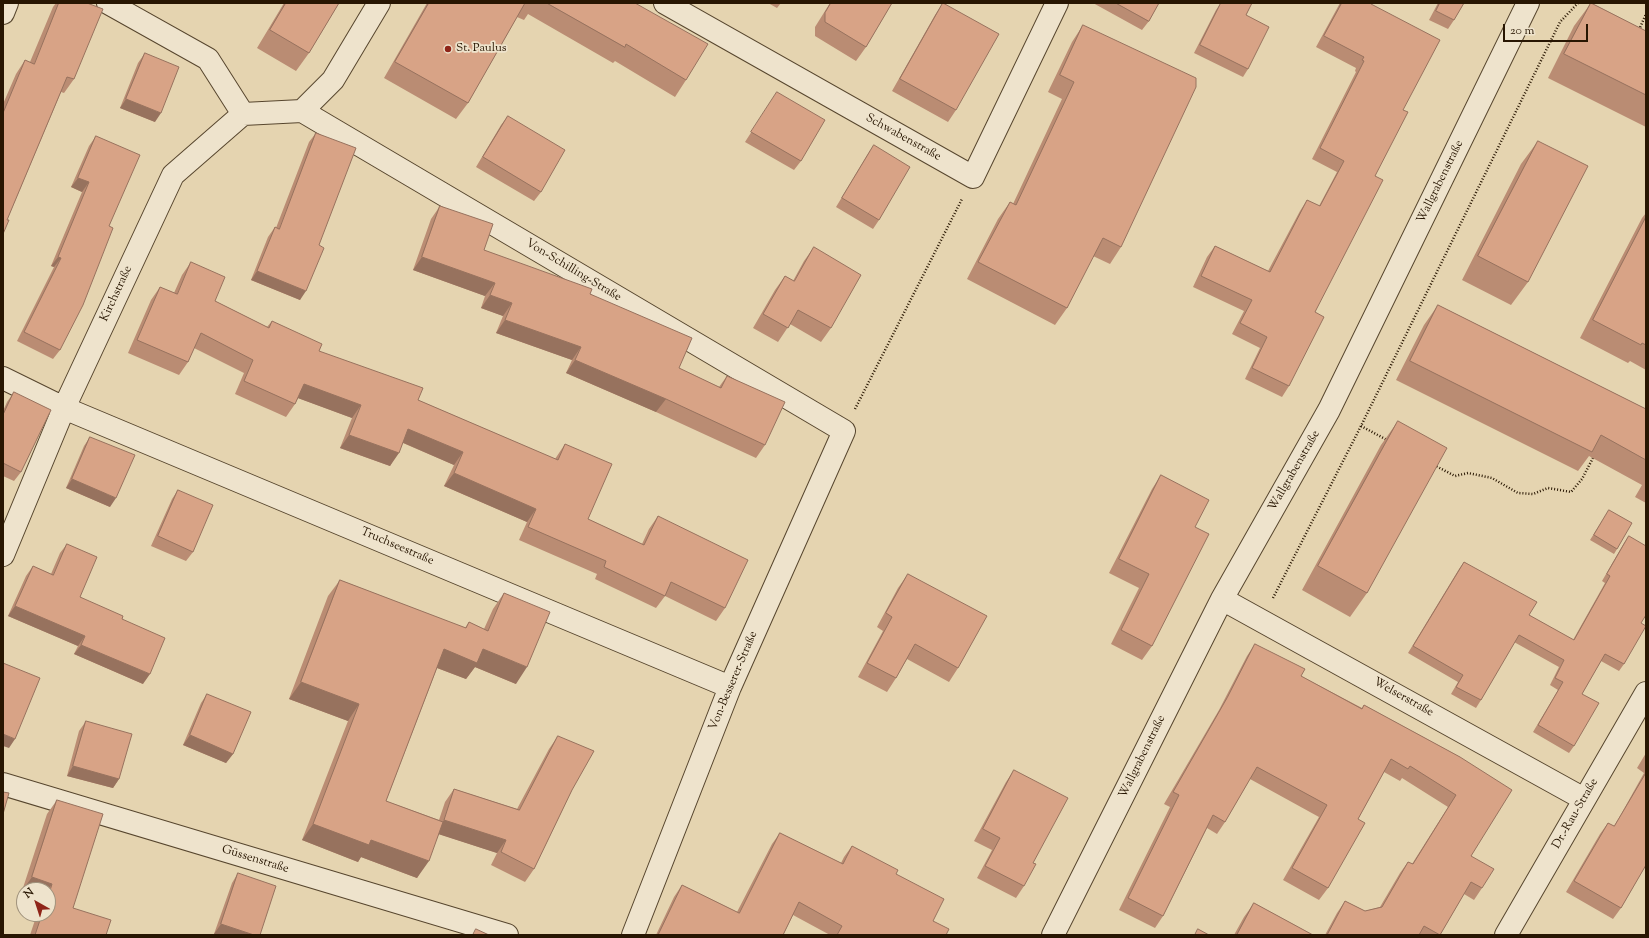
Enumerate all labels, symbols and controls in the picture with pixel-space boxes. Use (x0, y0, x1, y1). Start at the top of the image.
scale bar (1505, 16, 1590, 42)
text: 20 m (1510, 22, 1534, 40)
place label: St. Paulus (456, 42, 507, 56)
marker: St. Paulus (443, 44, 453, 54)
street label: Schwabenstraße (863, 111, 943, 165)
street label: Wallgrabenstraße (1415, 138, 1467, 226)
street label: Von-Schilling-Straße (522, 237, 624, 305)
street label: Kirchstraße (98, 264, 136, 324)
street label: Wallgrabenstraße (1266, 428, 1324, 514)
street label: Truchseestraße (358, 525, 436, 569)
street label: Von-Besserer-Straße (707, 629, 761, 733)
street label: Welserstraße (1370, 676, 1436, 720)
street label: Wallgrabenstraße (1117, 713, 1169, 801)
street label: Dr.-Rau-Straße (1550, 776, 1602, 852)
street label: Güssenstraße (220, 843, 290, 877)
north arrow (16, 882, 56, 922)
text: N (21, 884, 38, 902)

